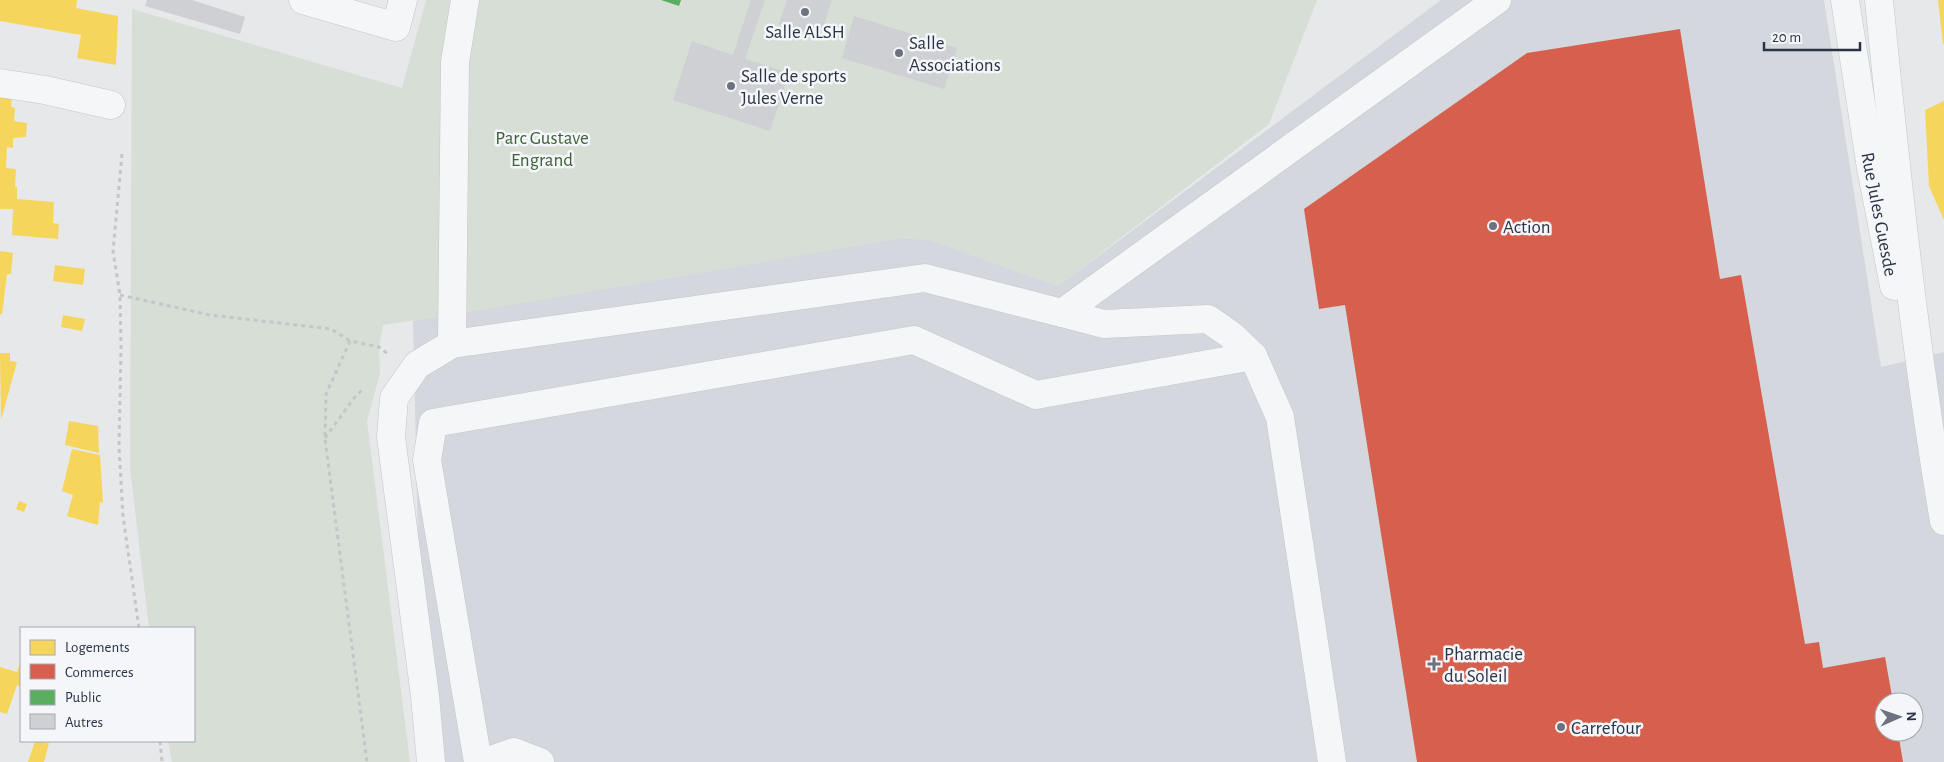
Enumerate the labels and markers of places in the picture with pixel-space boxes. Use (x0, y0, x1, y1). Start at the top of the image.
marker: Salle ALSH (799, 6, 811, 18)
place label: Salle ALSH (765, 23, 845, 42)
place label: Salle Associations (909, 34, 1001, 75)
marker: Salle Associations (893, 47, 905, 59)
place label: Salle de sports Jules Verne (741, 67, 846, 108)
marker: Salle de sports Jules Verne (725, 80, 737, 92)
place label: Action (1503, 218, 1551, 237)
marker: Action (1487, 220, 1499, 232)
place label: Pharmacie du Soleil (1444, 645, 1523, 686)
marker: Pharmacie du Soleil (1428, 658, 1440, 670)
place label: Carrefour (1571, 719, 1641, 738)
marker: Carrefour (1555, 721, 1567, 733)

